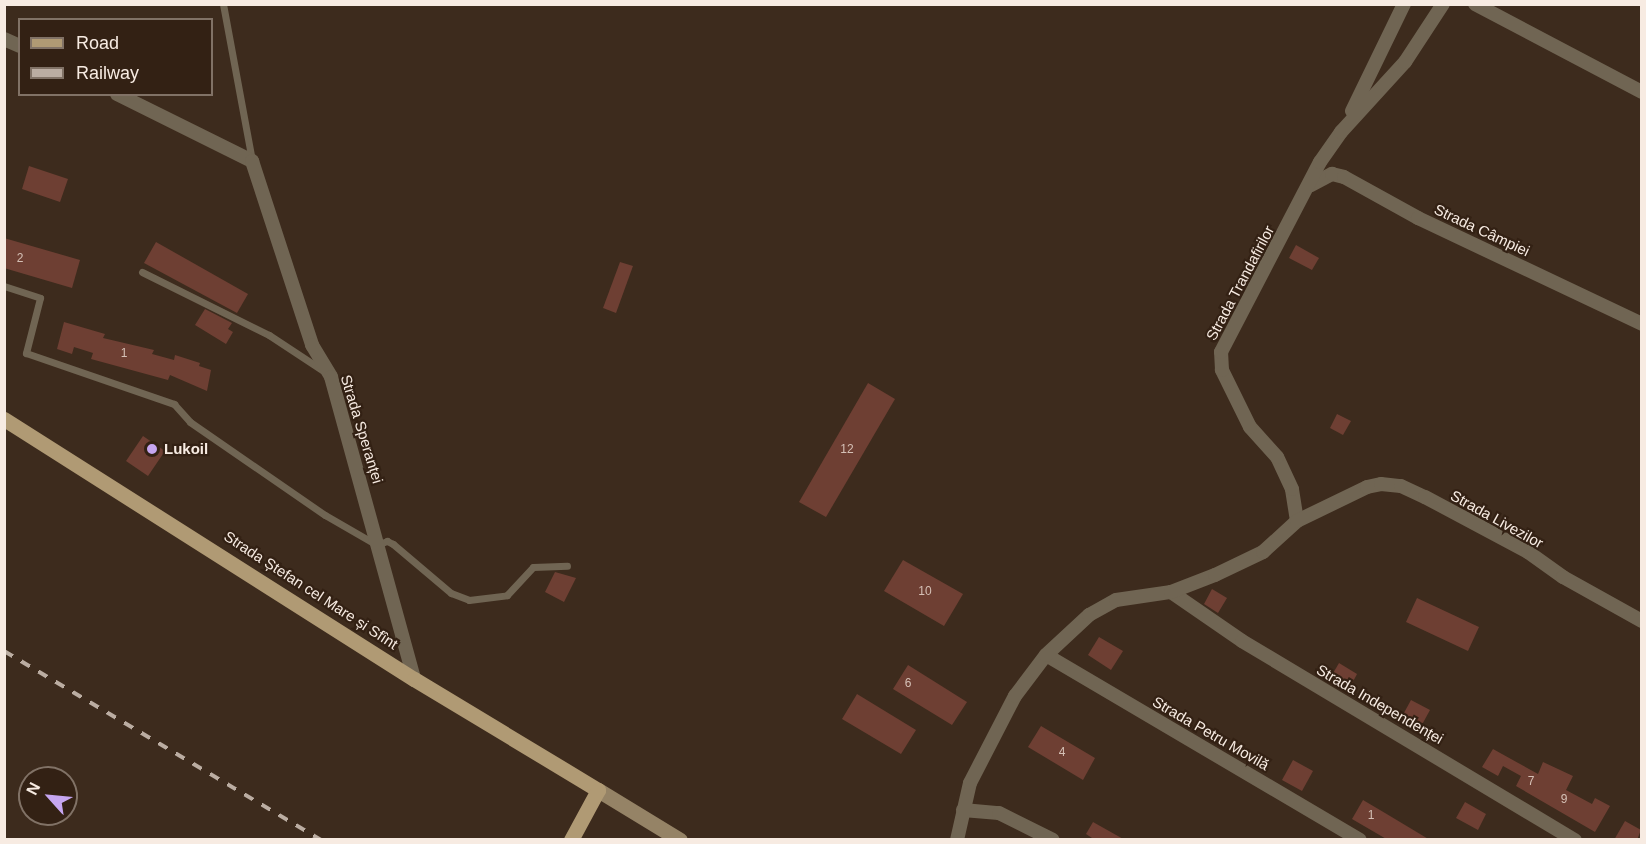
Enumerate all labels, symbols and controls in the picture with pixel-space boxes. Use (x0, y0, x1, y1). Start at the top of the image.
legend (18, 18, 213, 96)
text: Road (76, 33, 119, 53)
text: Railway (76, 63, 139, 83)
street label: Strada Câmpiei (1431, 200, 1533, 260)
street label: Strada Trandafirilor (1202, 222, 1278, 344)
house number: 2 (17, 252, 23, 266)
house number: 1 (121, 347, 127, 361)
street label: Strada Speranței (337, 373, 387, 485)
place label: Lukoil (164, 440, 208, 458)
marker: Lukoil (145, 442, 159, 456)
house number: 12 (840, 443, 854, 457)
street label: Strada Livezilor (1447, 486, 1547, 552)
street label: Strada Ștefan cel Mare și Sfînt (221, 527, 401, 653)
house number: 10 (918, 585, 932, 599)
street label: Strada Independenței (1313, 660, 1447, 748)
house number: 6 (905, 677, 911, 691)
street label: Strada Petru Movilă (1149, 692, 1273, 774)
house number: 4 (1059, 746, 1065, 760)
north arrow (18, 766, 78, 826)
house number: 7 (1528, 775, 1534, 789)
text: N (23, 779, 43, 798)
house number: 9 (1561, 793, 1567, 807)
house number: 1 (1368, 809, 1374, 823)

